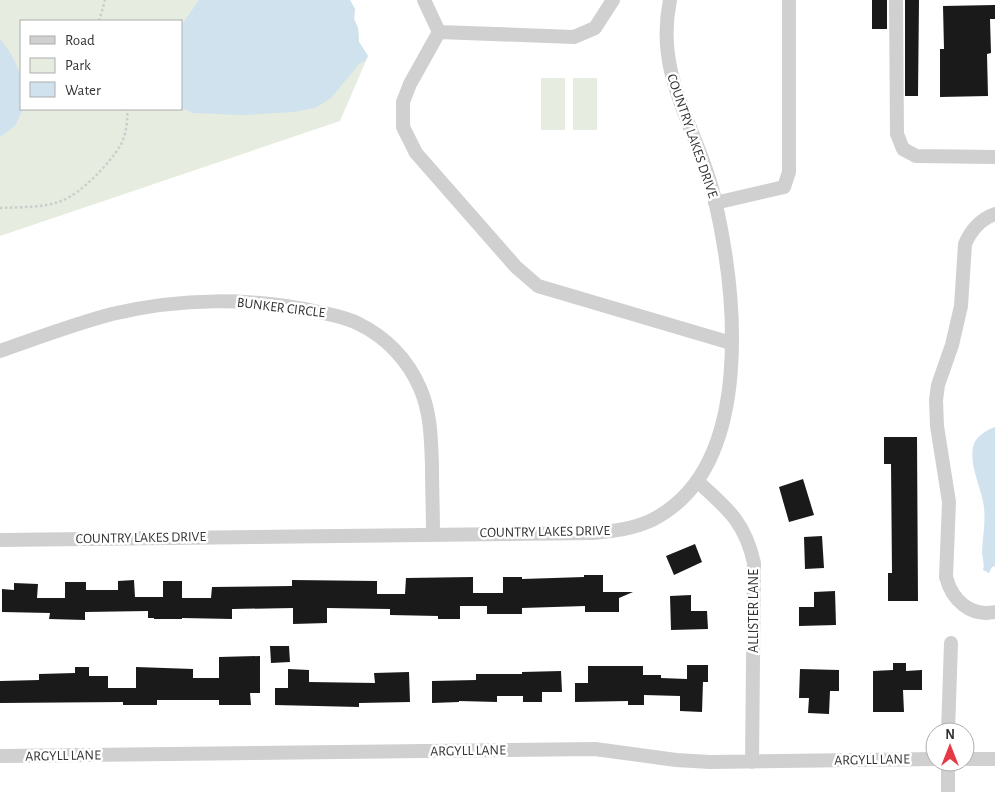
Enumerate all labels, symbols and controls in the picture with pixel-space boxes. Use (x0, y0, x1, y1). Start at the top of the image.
legend (20, 20, 182, 110)
text: Road (65, 33, 95, 48)
text: Park (65, 58, 91, 73)
street label: COUNTRY LAKES DRIVE (664, 72, 720, 200)
text: Water (65, 83, 101, 98)
street label: BUNKER CIRCLE (236, 296, 326, 320)
street label: COUNTRY LAKES DRIVE (480, 524, 611, 540)
street label: COUNTRY LAKES DRIVE (76, 530, 207, 546)
street label: ALLISTER LANE (747, 569, 761, 653)
north arrow (925, 722, 975, 772)
text: N (945, 728, 955, 742)
street label: ARGYLL LANE (430, 743, 506, 759)
street label: ARGYLL LANE (25, 748, 101, 764)
street label: ARGYLL LANE (834, 752, 910, 768)

